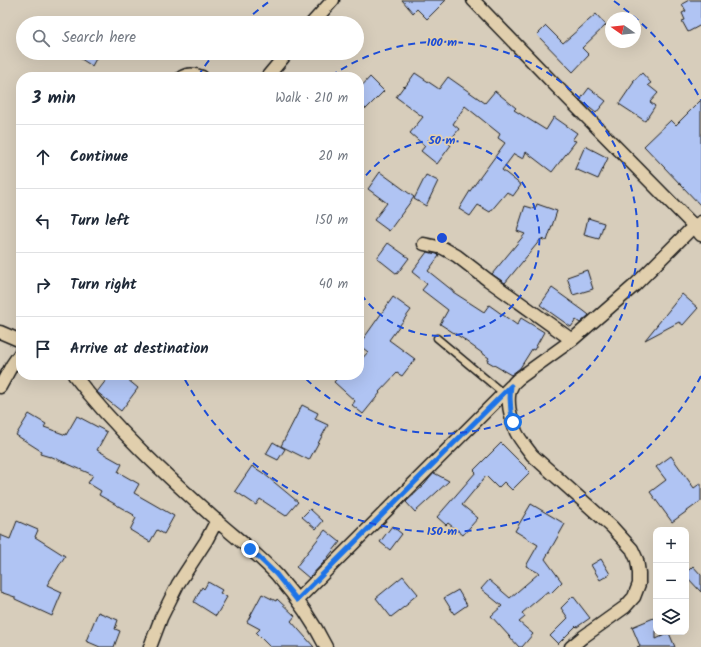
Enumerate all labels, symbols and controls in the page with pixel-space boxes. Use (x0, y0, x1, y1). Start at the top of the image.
north arrow (605, 12, 641, 48)
search box (16, 16, 364, 60)
text: Search here (62, 26, 136, 50)
icon: search (30, 27, 52, 49)
text: 100 m (427, 33, 457, 52)
text: 3 min (32, 85, 76, 112)
text: Walk · 210 m (275, 88, 348, 109)
text: 50 m (428, 131, 456, 150)
text: Continue (70, 145, 128, 169)
icon: ahead (32, 146, 54, 168)
text: 20 m (318, 146, 348, 167)
text: Turn left (70, 209, 130, 233)
icon: left (32, 210, 54, 232)
text: 150 m (315, 210, 348, 231)
centre of rings (435, 231, 449, 245)
text: Turn right (70, 273, 137, 297)
icon: right (32, 274, 54, 296)
text: 40 m (319, 274, 348, 295)
text: Arrive at destination (70, 337, 209, 361)
icon: arrive (32, 338, 54, 360)
route start (504, 413, 522, 431)
text: 150 m (427, 522, 457, 541)
map controls (653, 527, 689, 635)
button: + (653, 527, 689, 563)
route end (241, 540, 259, 558)
button: − (653, 563, 689, 599)
button: layers (653, 599, 689, 635)

